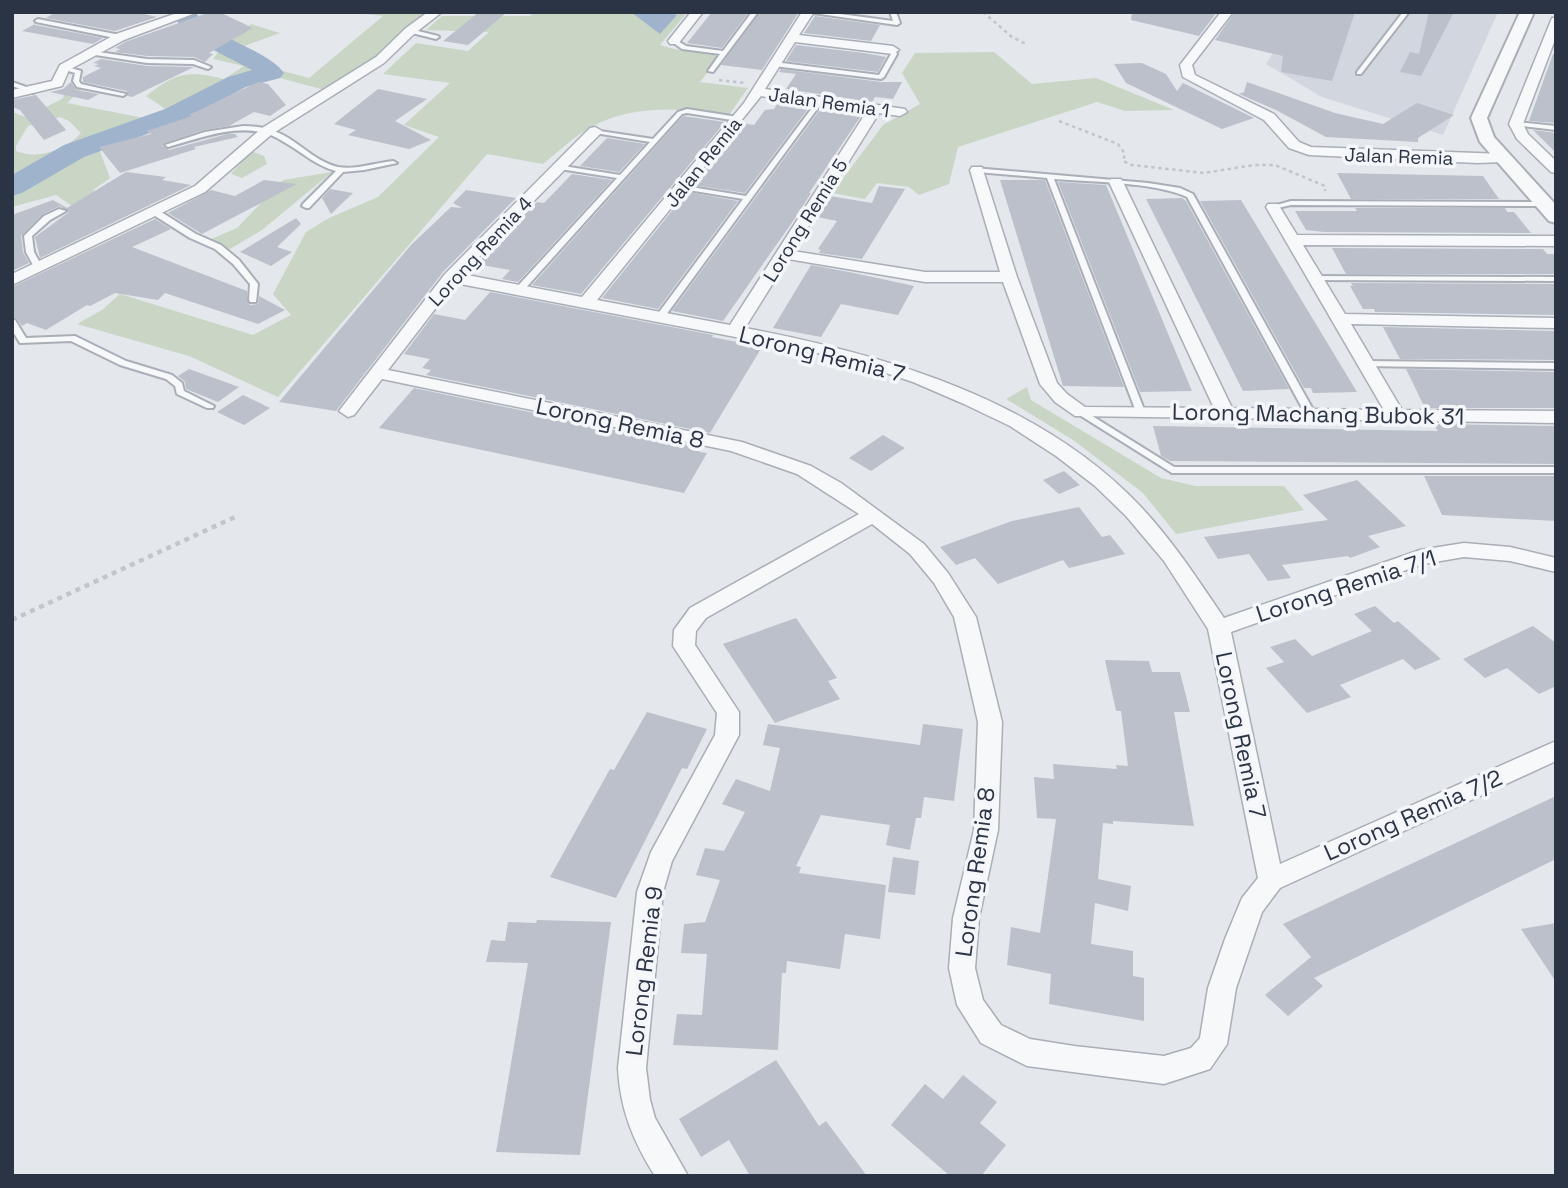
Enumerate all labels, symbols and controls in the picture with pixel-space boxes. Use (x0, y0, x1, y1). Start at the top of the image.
street label: Jalan Remia 1 (767, 82, 891, 123)
street label: Jalan Remia (659, 112, 747, 213)
street label: Jalan Remia (1344, 142, 1454, 171)
street label: Lorong Remia 5 (758, 154, 853, 287)
street label: Lorong Remia 4 (423, 191, 538, 312)
street label: Lorong Remia 7 (736, 319, 908, 389)
street label: Lorong Remia 8 (533, 391, 707, 455)
street label: Lorong Machang Bubok 31 (1172, 396, 1464, 432)
street label: Lorong Remia 7/1 (1252, 543, 1440, 629)
street label: Lorong Remia 7 (1209, 649, 1273, 821)
street label: Lorong Remia 7/2 (1319, 762, 1507, 868)
street label: Lorong Remia 8 (948, 785, 1002, 959)
street label: Lorong Remia 9 (619, 884, 669, 1058)

